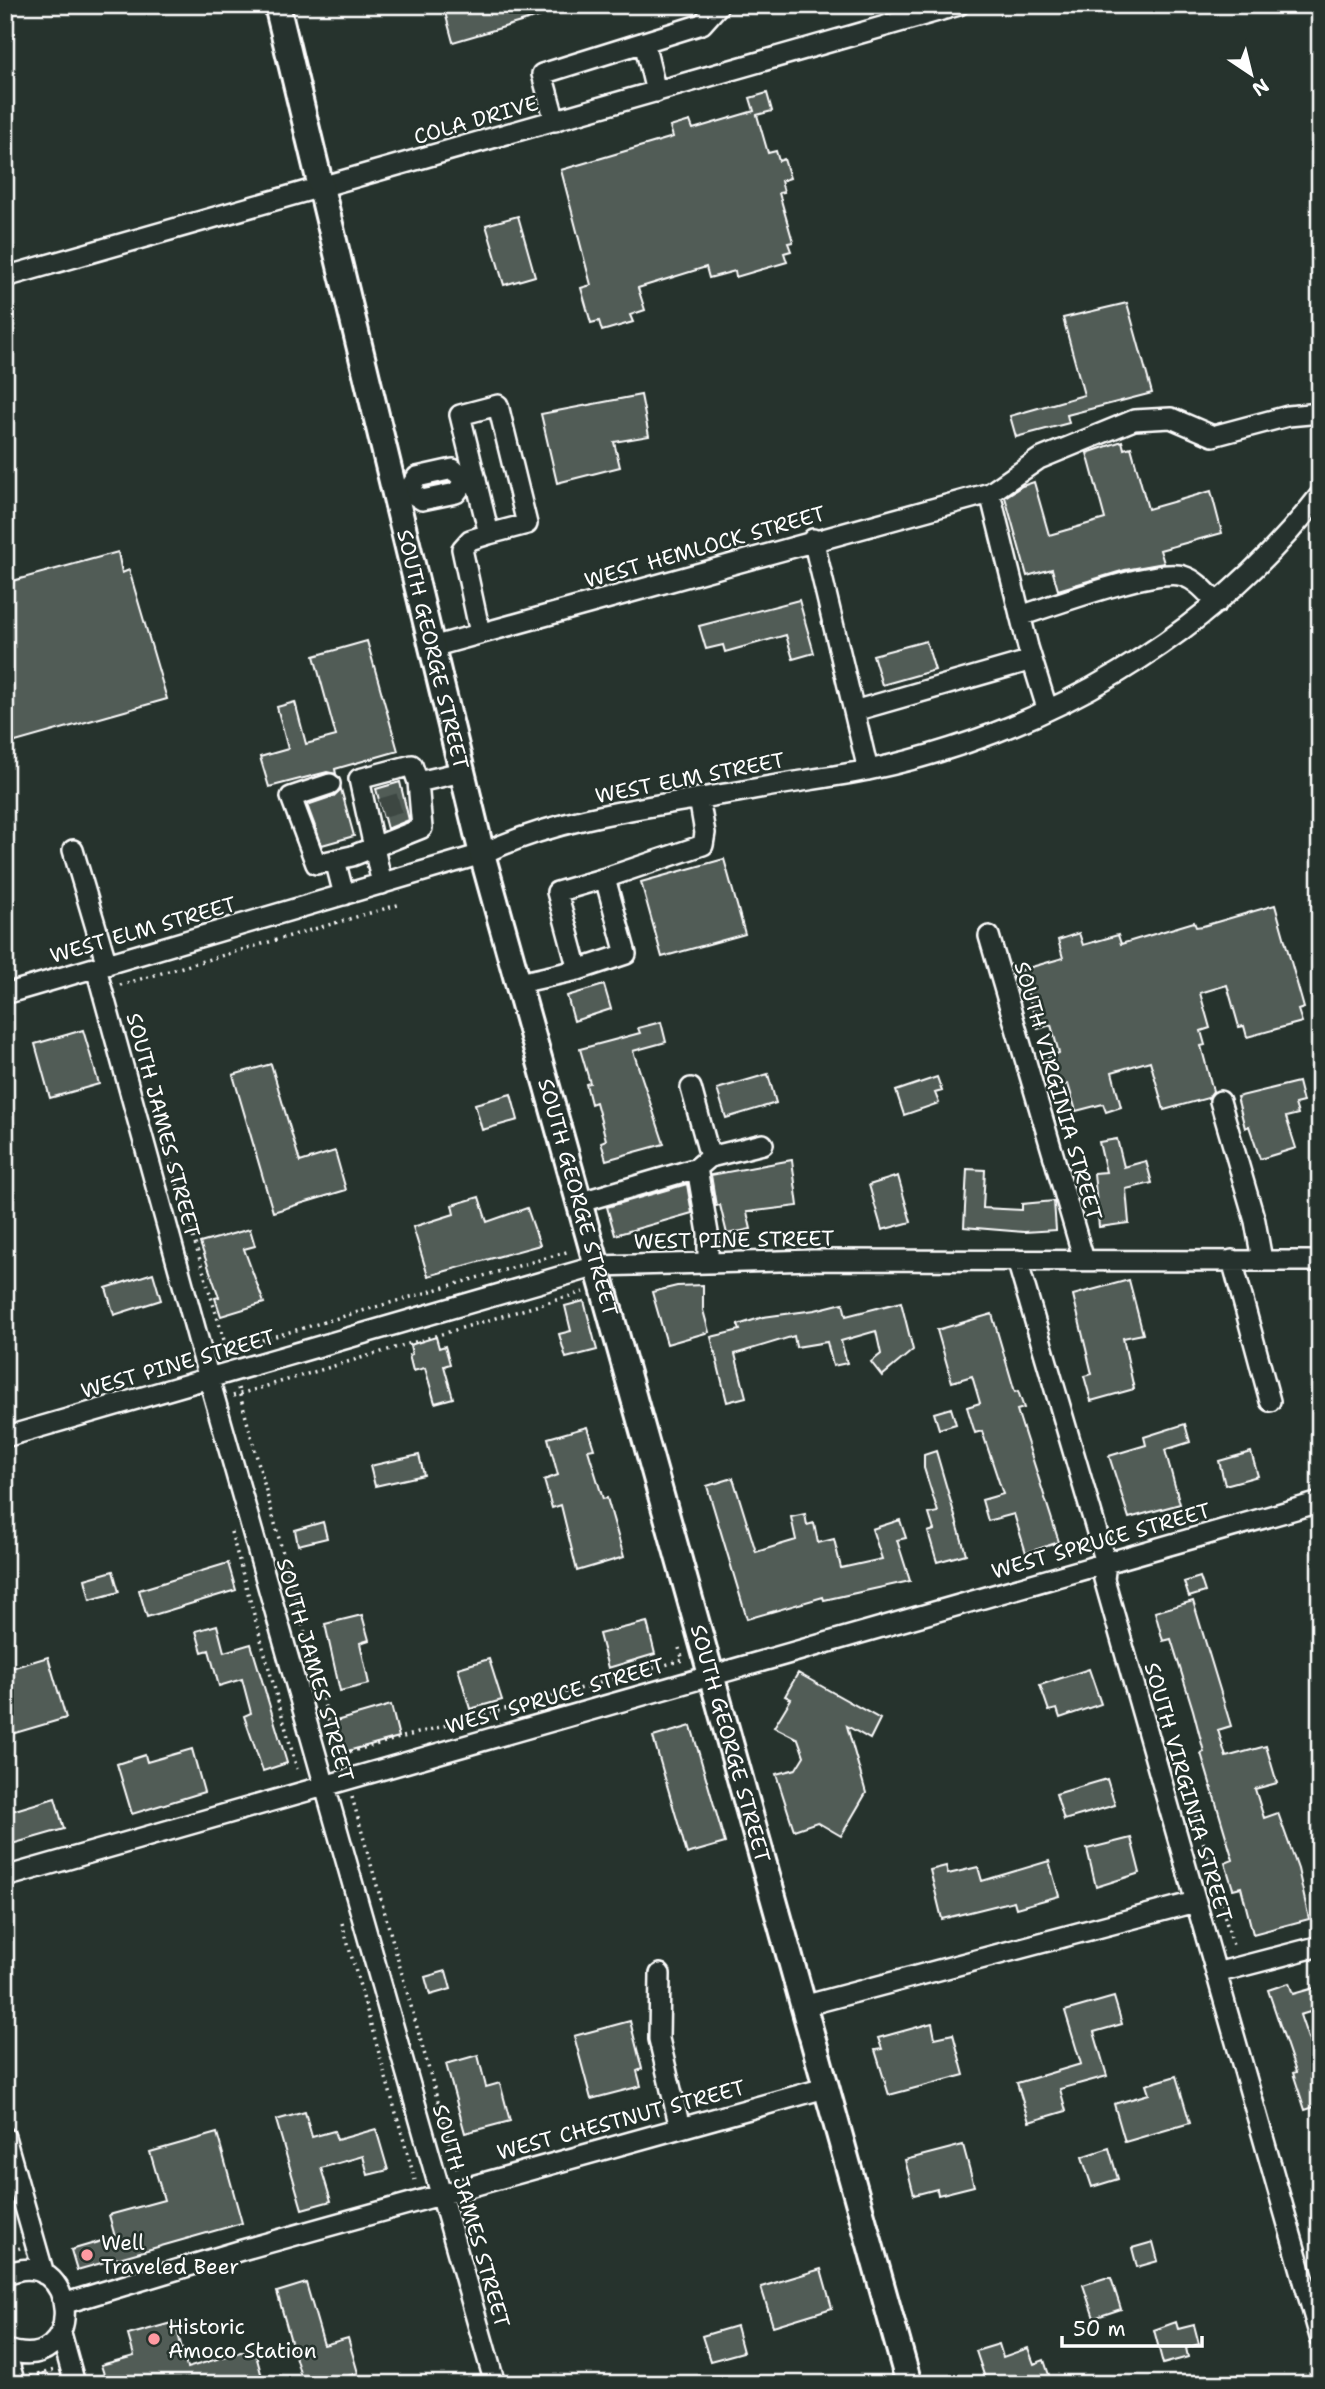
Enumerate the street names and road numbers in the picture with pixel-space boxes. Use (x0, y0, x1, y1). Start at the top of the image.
street label: COLA DRIVE (410, 89, 542, 151)
street label: WEST HEMLOCK STREET (581, 499, 829, 595)
street label: SOUTH GEORGE STREET (390, 527, 475, 772)
street label: WEST ELM STREET (593, 746, 787, 810)
street label: WEST ELM STREET (47, 890, 239, 970)
street label: SOUTH VIRGINIA STREET (1008, 958, 1108, 1224)
street label: SOUTH JAMES STREET (120, 1010, 206, 1240)
street label: SOUTH GEORGE STREET (531, 1075, 624, 1320)
street label: WEST PINE STREET (633, 1224, 835, 1256)
street label: WEST PINE STREET (78, 1323, 278, 1405)
street label: WEST SPRUCE STREET (988, 1496, 1214, 1586)
street label: SOUTH JAMES STREET (270, 1555, 360, 1785)
street label: SOUTH GEORGE STREET (684, 1621, 777, 1866)
street label: WEST SPRUCE STREET (442, 1651, 668, 1741)
street label: SOUTH VIRGINIA STREET (1138, 1659, 1238, 1925)
street label: WEST CHESTNUT STREET (494, 2073, 748, 2167)
street label: SOUTH JAMES STREET (426, 2101, 516, 2331)

